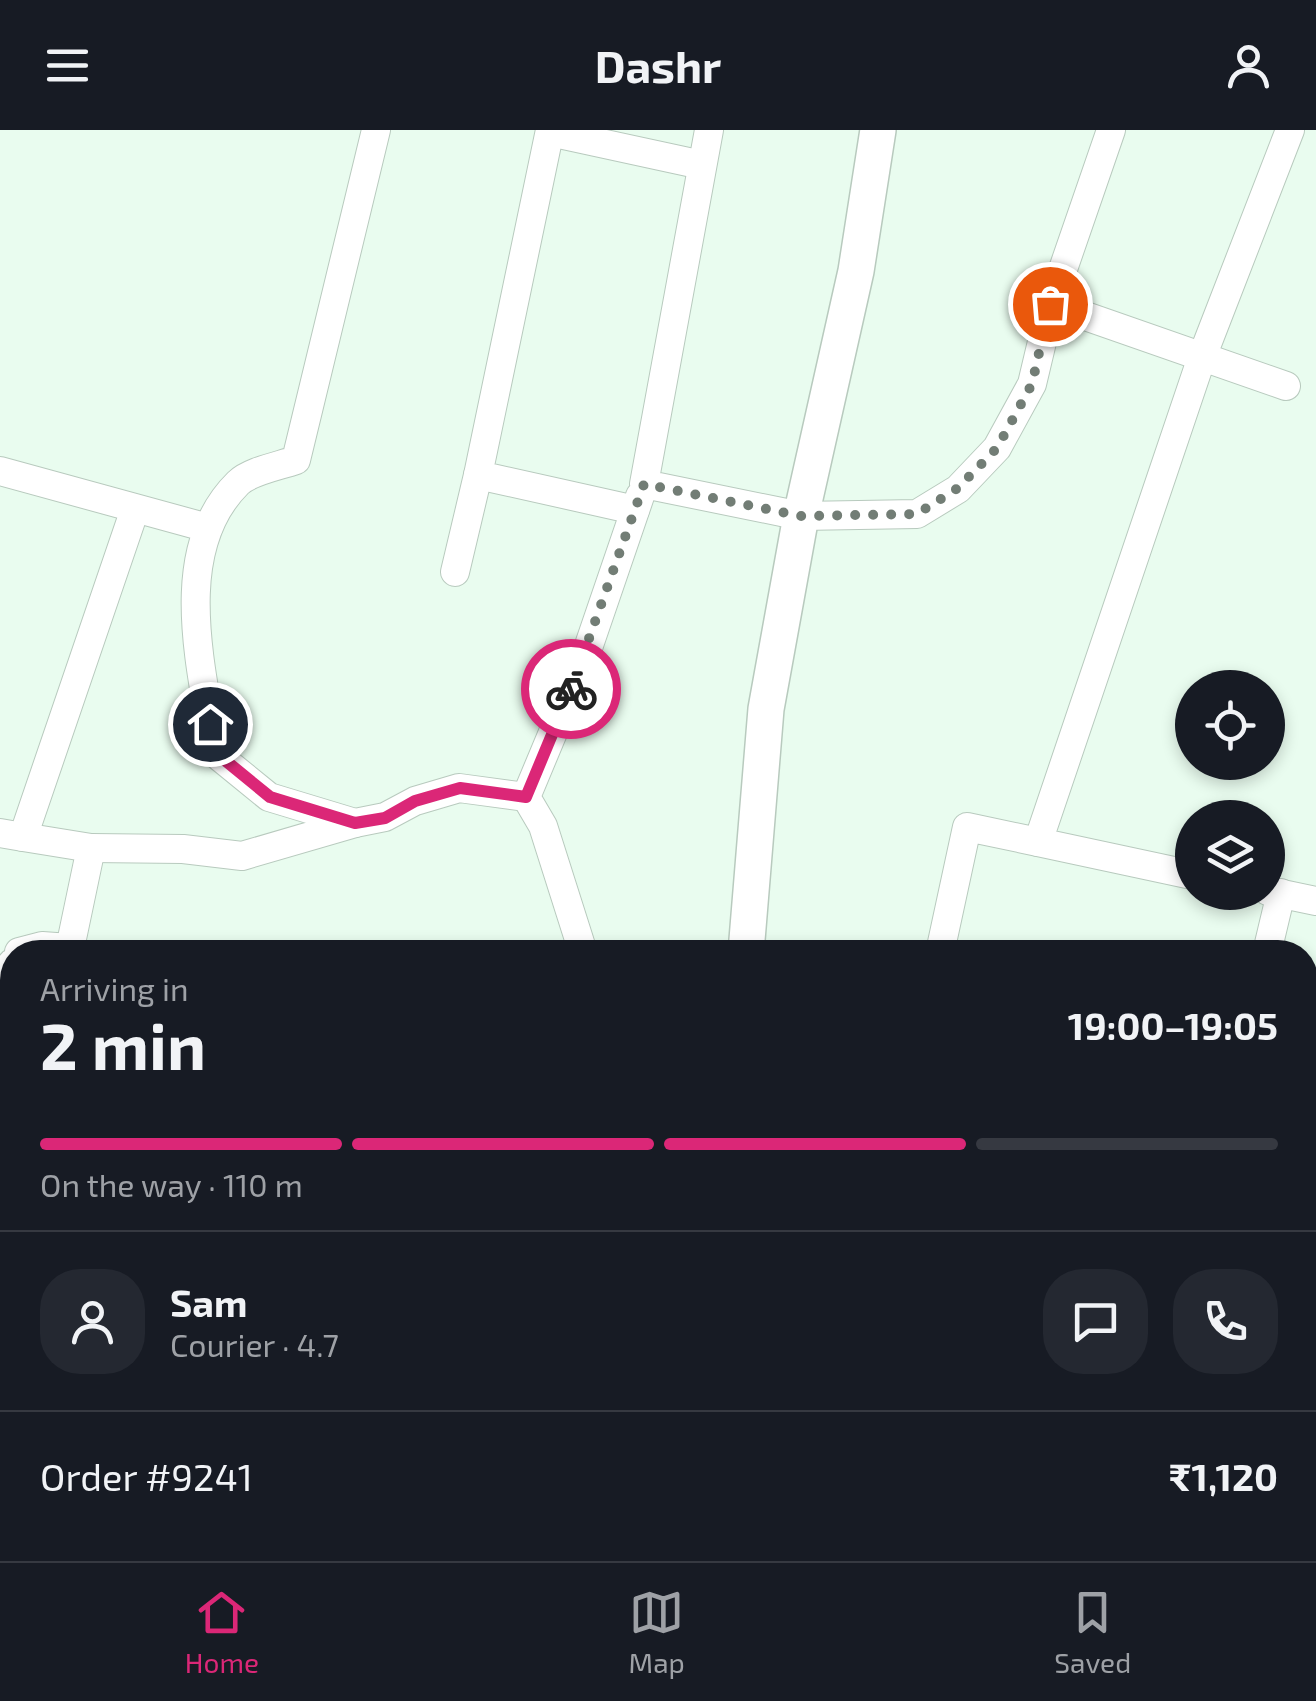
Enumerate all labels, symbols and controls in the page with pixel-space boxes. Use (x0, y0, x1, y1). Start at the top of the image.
icon: menu (40, 38, 95, 93)
text: Dashr (595, 38, 721, 92)
icon: person (1221, 38, 1276, 93)
pin (1008, 262, 1093, 347)
icon: bag (1023, 277, 1078, 332)
courier (521, 639, 621, 739)
icon: bike (544, 662, 599, 717)
map controls (1175, 670, 1285, 910)
button: locate (1175, 670, 1285, 780)
pin (168, 682, 253, 767)
icon: home (183, 697, 238, 752)
button: layers (1175, 800, 1285, 910)
text: Arriving in (40, 969, 189, 1007)
text: 19:00–19:05 (1068, 1002, 1278, 1048)
text: 2 min (40, 1005, 206, 1083)
text: On the way · 110 m (40, 1165, 303, 1203)
button: person (40, 1269, 145, 1374)
button: chat (1043, 1269, 1148, 1374)
button: phone (1173, 1269, 1278, 1374)
text: Sam (170, 1279, 247, 1325)
text: Courier · 4.7 (170, 1325, 339, 1363)
text: Order #9241 (40, 1453, 253, 1499)
text: ₹1,120 (1169, 1453, 1278, 1499)
tab: Home (185, 1585, 259, 1679)
tab: Map (629, 1585, 685, 1679)
tab: Saved (1054, 1585, 1131, 1679)

